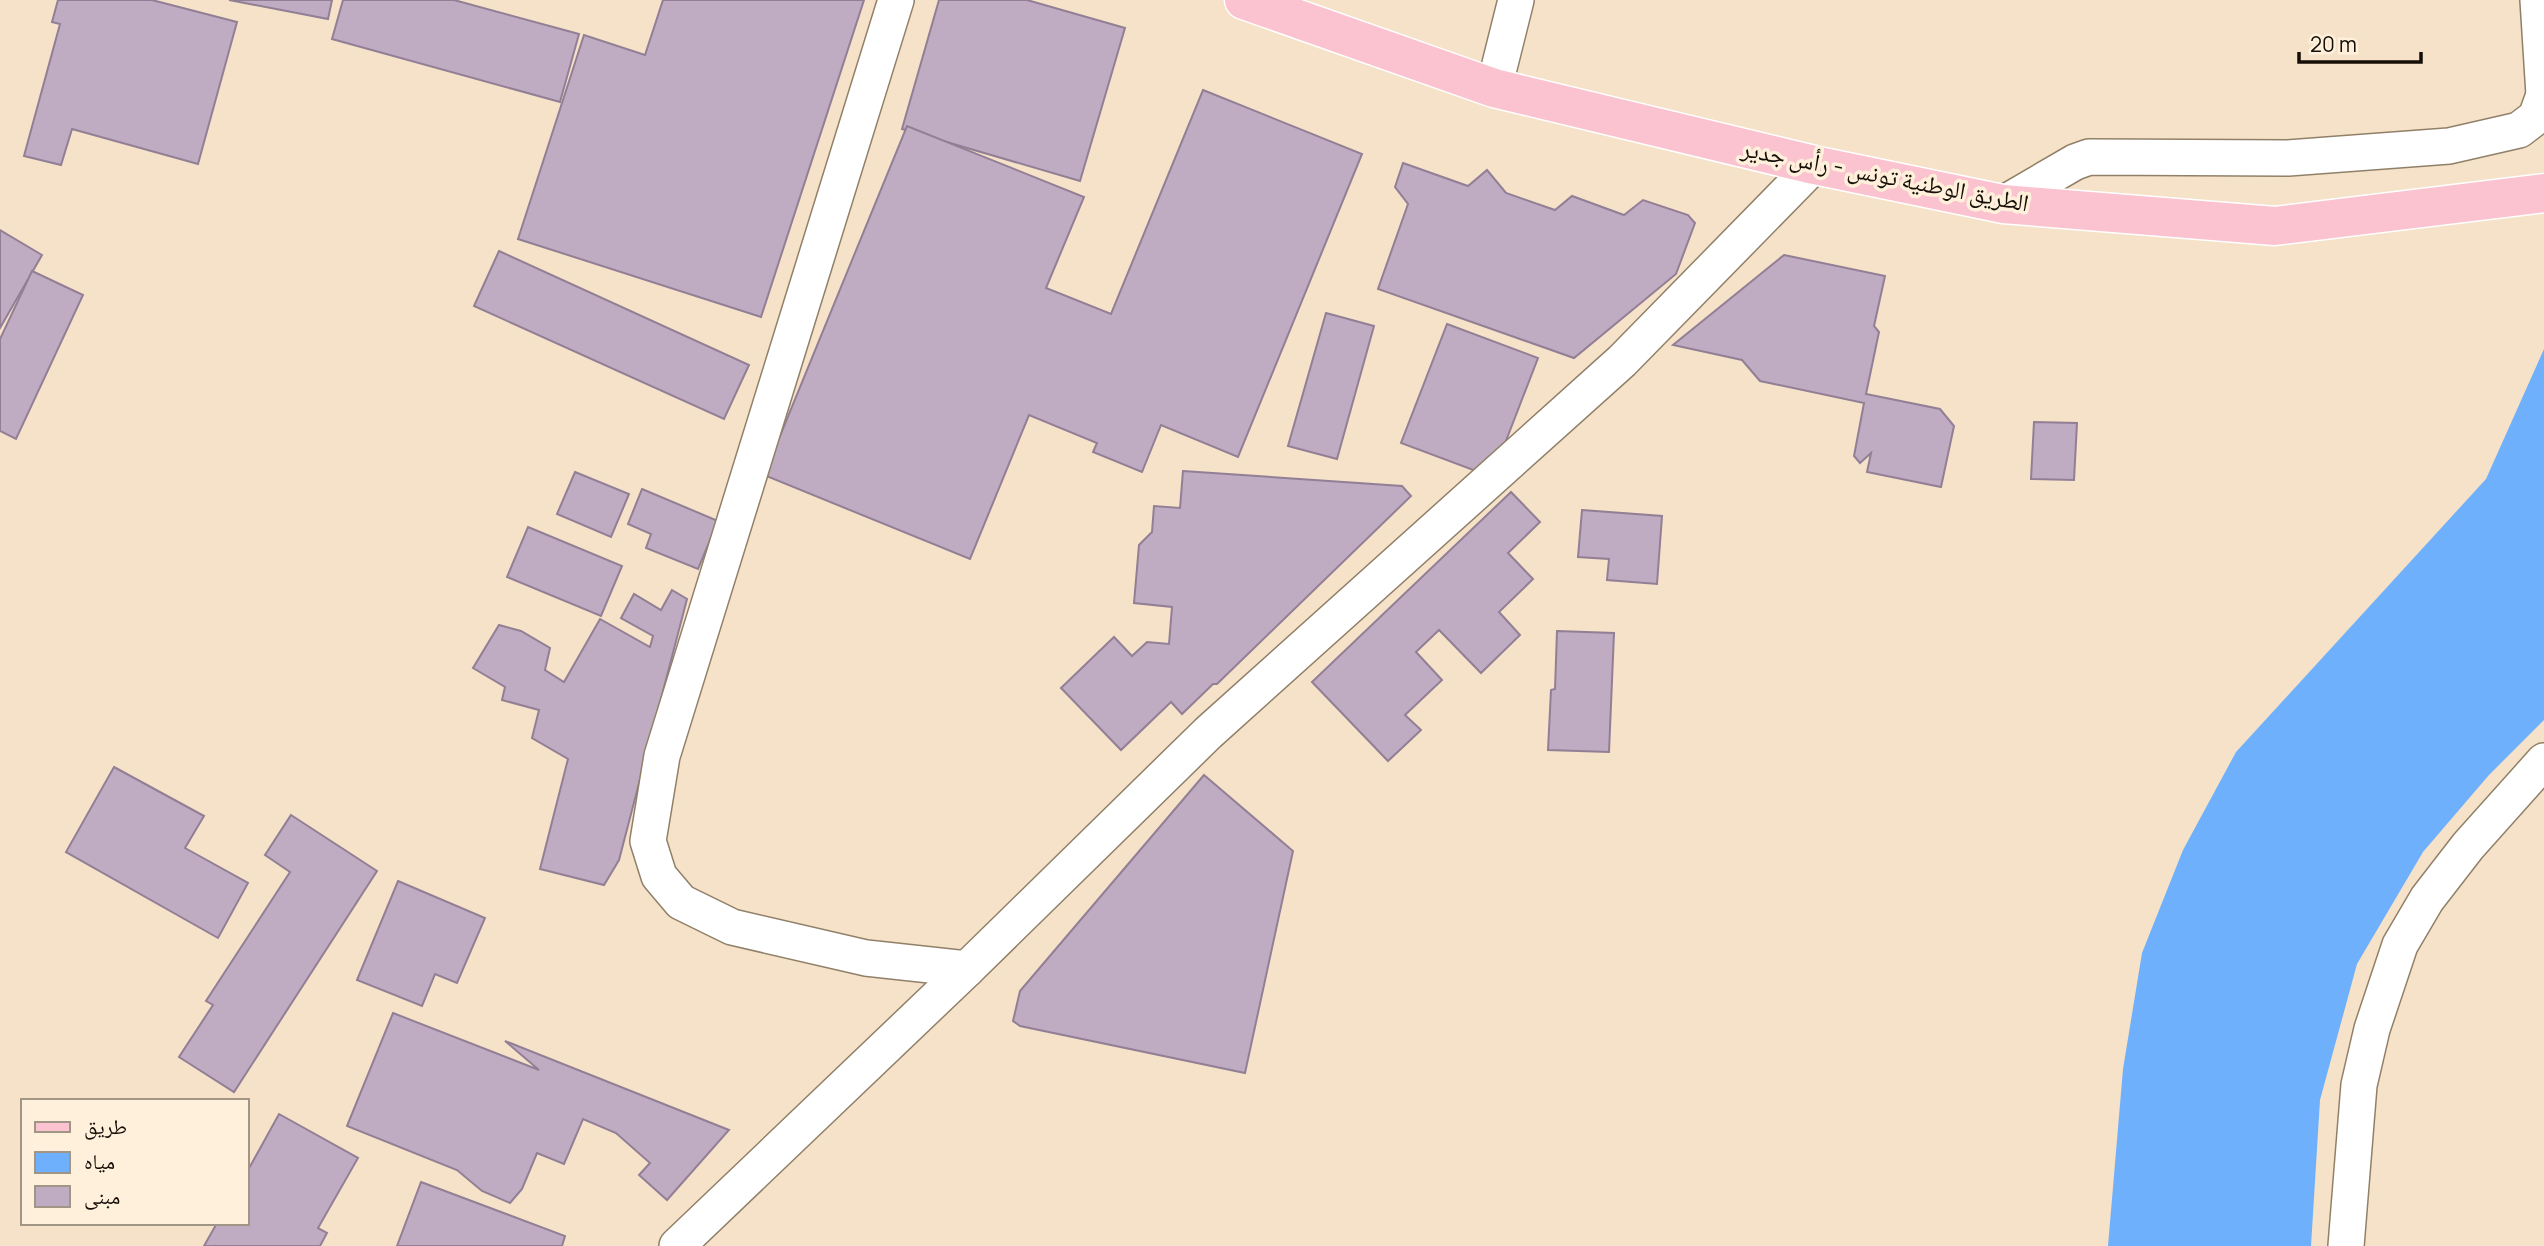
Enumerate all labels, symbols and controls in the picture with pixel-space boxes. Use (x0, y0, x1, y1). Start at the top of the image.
scale bar (2299, 21, 2422, 65)
text: 20 m (2310, 30, 2357, 58)
street label: الطريق الوطنية تونس - رأس جدير (1738, 130, 2032, 219)
legend (21, 1099, 248, 1225)
text: طريق (84, 1112, 127, 1140)
text: مياه (84, 1147, 115, 1175)
text: مبنى (84, 1182, 120, 1210)

